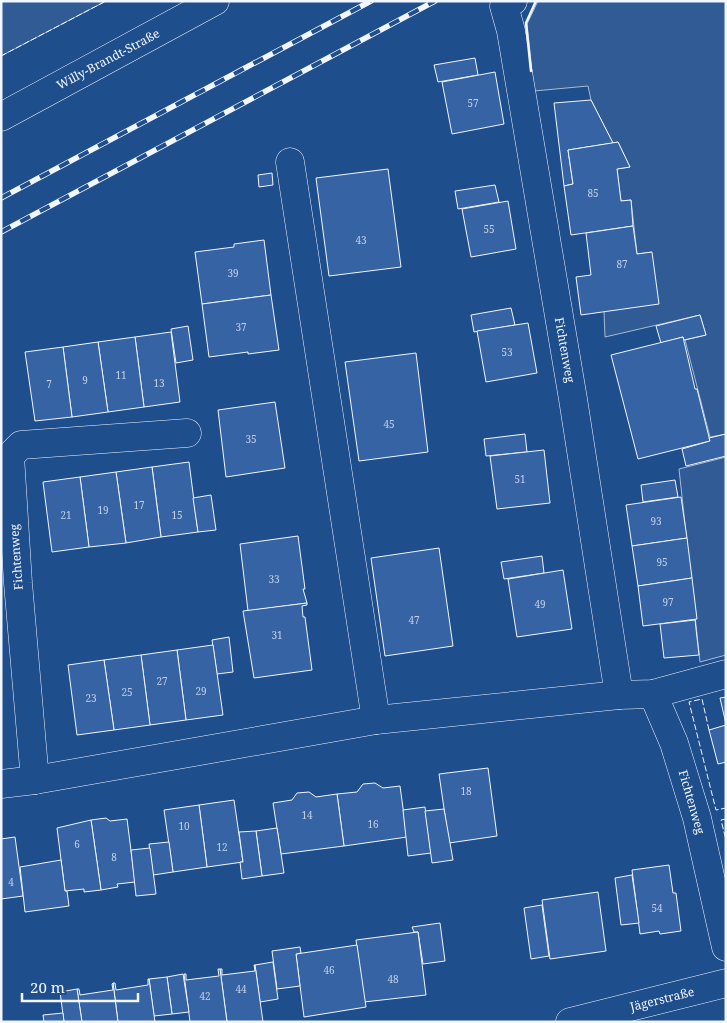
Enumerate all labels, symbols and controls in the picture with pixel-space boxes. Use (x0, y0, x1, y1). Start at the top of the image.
street label: Willy-Brandt-Straße (53, 25, 163, 93)
house number: 57 (467, 96, 479, 110)
house number: 85 (587, 186, 599, 200)
house number: 55 (483, 222, 495, 236)
house number: 43 (355, 233, 367, 247)
house number: 87 (616, 257, 628, 271)
house number: 39 (227, 266, 239, 280)
street label: Fichtenweg (551, 316, 579, 385)
house number: 37 (235, 320, 247, 334)
house number: 53 (501, 345, 513, 359)
house number: 11 (115, 368, 127, 382)
house number: 9 (82, 373, 88, 387)
house number: 13 (153, 376, 165, 390)
house number: 7 (46, 377, 52, 391)
house number: 45 (383, 417, 395, 431)
house number: 35 (245, 432, 257, 446)
house number: 51 (514, 472, 526, 486)
house number: 17 (133, 498, 145, 512)
house number: 19 (97, 503, 109, 517)
house number: 21 (60, 508, 72, 522)
house number: 15 (171, 508, 183, 522)
house number: 93 (650, 514, 662, 528)
street label: Fichtenweg (5, 523, 27, 591)
house number: 95 (656, 555, 668, 569)
house number: 33 (268, 572, 280, 586)
house number: 97 (662, 595, 674, 609)
house number: 49 (534, 597, 546, 611)
house number: 47 (408, 613, 420, 627)
house number: 31 (271, 628, 283, 642)
house number: 27 (156, 674, 168, 688)
house number: 29 (195, 684, 207, 698)
house number: 25 (121, 685, 133, 699)
house number: 23 (85, 691, 97, 705)
street label: Fichtenweg (675, 768, 709, 837)
house number: 18 (460, 784, 472, 798)
house number: 14 (301, 808, 313, 822)
house number: 16 (367, 817, 379, 831)
house number: 10 (178, 819, 190, 833)
house number: 6 (74, 837, 80, 851)
house number: 12 (216, 840, 228, 854)
house number: 8 (111, 850, 117, 864)
house number: 4 (8, 875, 14, 889)
house number: 54 (651, 901, 663, 915)
house number: 46 (323, 963, 335, 977)
scale bar (22, 970, 139, 1002)
house number: 48 (387, 972, 399, 986)
text: 20 m (30, 977, 65, 997)
house number: 44 (235, 982, 247, 996)
street label: Jägerstraße (627, 983, 696, 1015)
house number: 42 (199, 989, 211, 1003)

